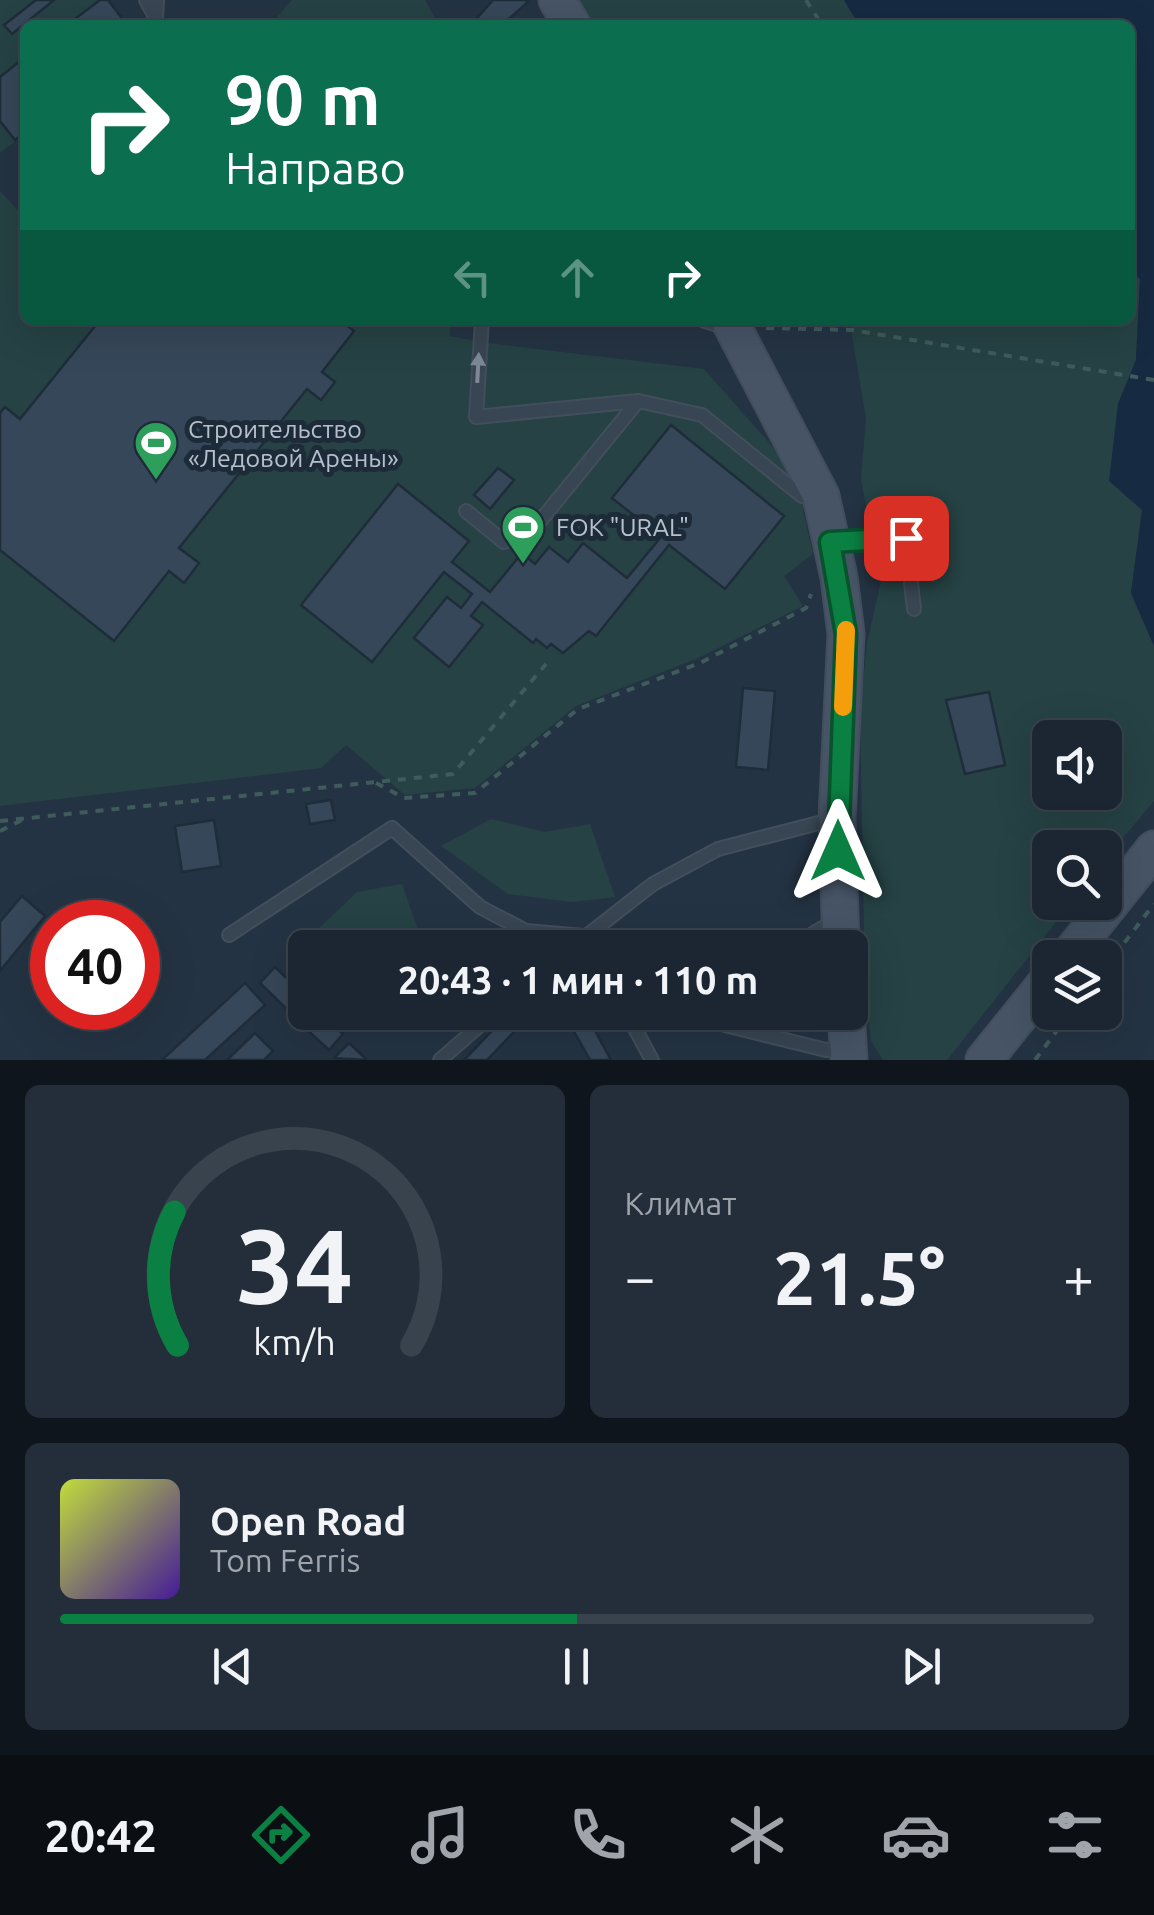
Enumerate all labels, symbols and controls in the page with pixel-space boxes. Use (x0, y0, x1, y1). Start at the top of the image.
icon: right (60, 60, 190, 190)
text: 90 m (225, 60, 381, 138)
text: Направо (225, 142, 406, 193)
icon: left (445, 250, 500, 305)
icon: ahead (550, 250, 605, 305)
icon: right (655, 250, 710, 305)
one-way arrow (470, 352, 486, 384)
place label: Строительство «Ледовой Арены» (188, 415, 399, 472)
sports icon: Строительство «Ледовой Арены» (133, 420, 179, 481)
pin (864, 496, 949, 581)
sports icon: FOK "URAL" (500, 504, 546, 565)
icon: arrive (879, 511, 934, 566)
place label: FOK "URAL" (556, 513, 689, 541)
map controls (1032, 720, 1122, 1030)
button: sound (1032, 720, 1122, 810)
position arrow (786, 799, 890, 903)
button: search (1032, 830, 1122, 920)
speed limit sign: 40 (30, 900, 160, 1030)
button: layers (1032, 940, 1122, 1030)
text: 20:43 · 1 мин · 110 m (398, 959, 758, 1001)
text: Климат (625, 1185, 736, 1221)
text: 34 (236, 1206, 353, 1323)
text: 21.5° (773, 1235, 945, 1319)
text: − (625, 1246, 656, 1307)
text: + (1063, 1246, 1094, 1307)
text: km/h (253, 1322, 336, 1362)
text: Open Road (210, 1500, 406, 1542)
text: Tom Ferris (210, 1542, 360, 1578)
icon: previous (205, 1639, 260, 1694)
icon: pause (549, 1639, 604, 1694)
icon: next (894, 1639, 949, 1694)
icon: directions (246, 1800, 316, 1870)
icon: music (405, 1800, 475, 1870)
icon: phone (563, 1800, 633, 1870)
icon: climate (722, 1800, 792, 1870)
icon: car (881, 1800, 951, 1870)
icon: filters (1040, 1800, 1110, 1870)
text: 20:42 (44, 1810, 157, 1861)

